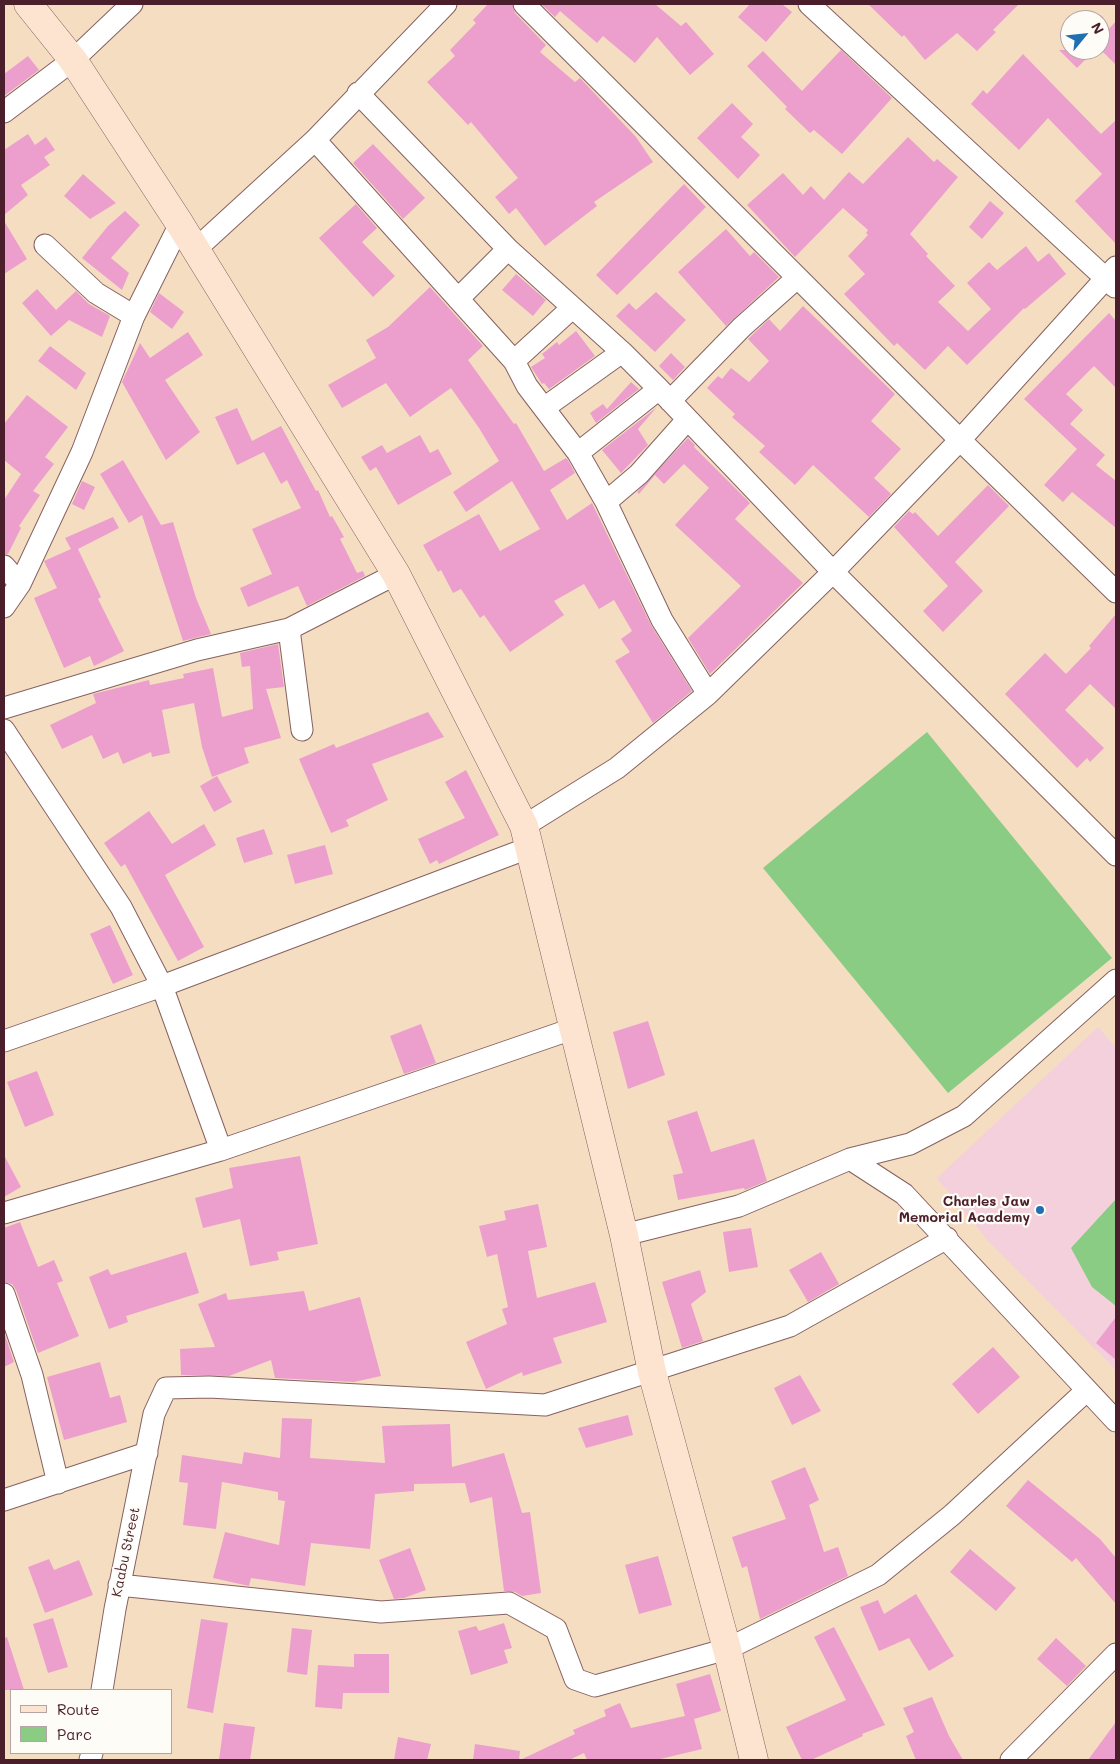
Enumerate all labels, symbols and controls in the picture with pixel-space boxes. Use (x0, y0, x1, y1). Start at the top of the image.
north arrow (1060, 10, 1110, 60)
text: N (1087, 19, 1109, 37)
place label: Charles Jaw Memorial Academy (899, 1194, 1030, 1226)
marker: Charles Jaw Memorial Academy (1034, 1204, 1046, 1216)
street label: Kaabu Street (108, 1505, 144, 1599)
legend (10, 1689, 172, 1754)
text: Route (57, 1699, 100, 1719)
text: Parc (57, 1724, 92, 1744)

